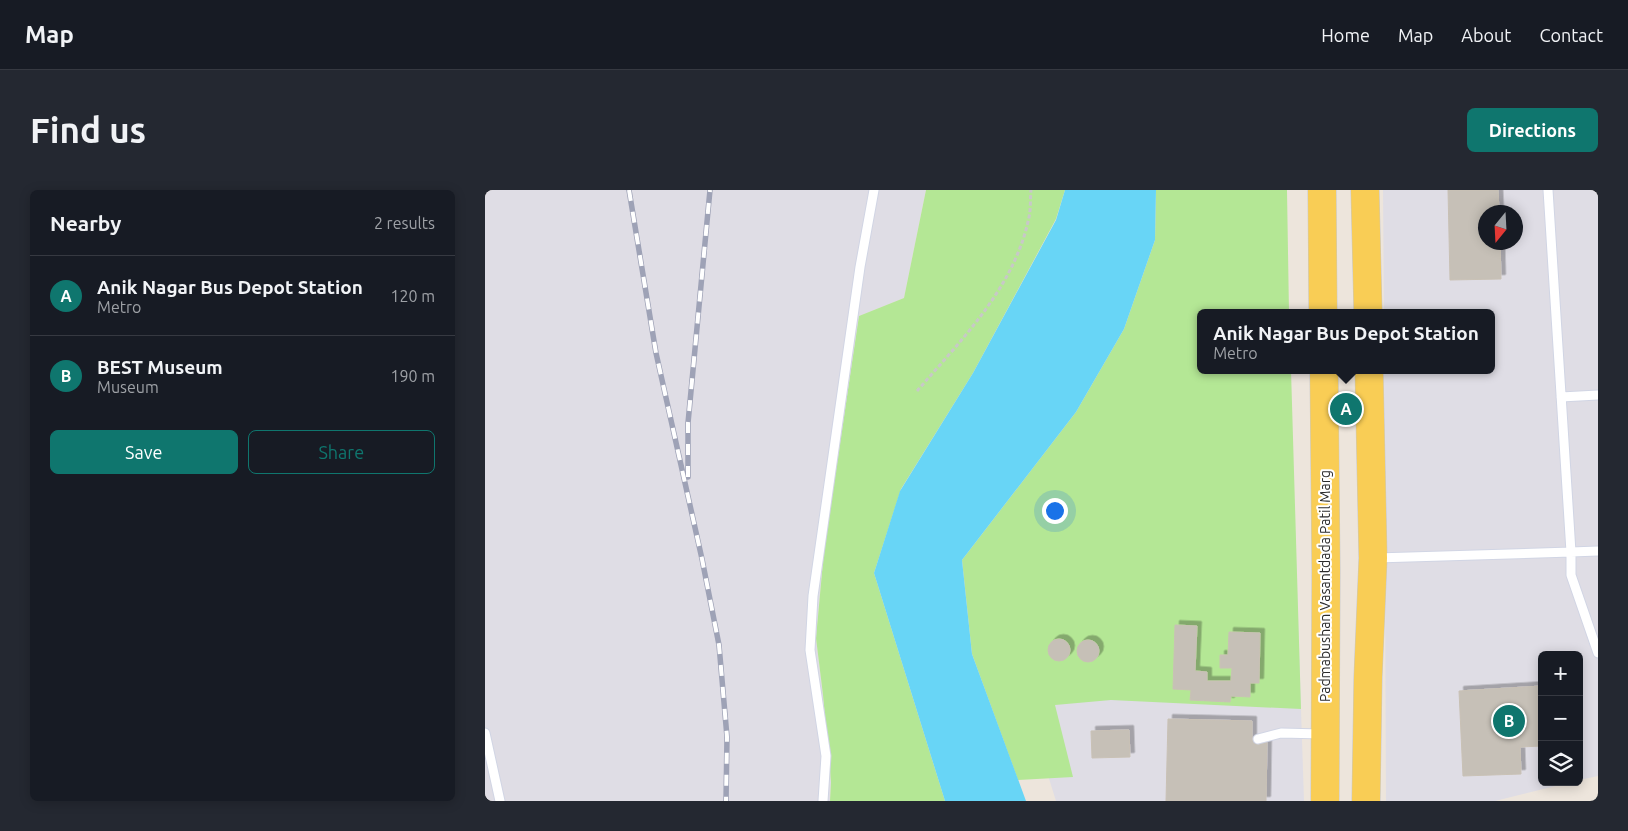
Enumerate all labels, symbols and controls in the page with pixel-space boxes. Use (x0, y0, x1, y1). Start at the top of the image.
text: Map (25, 21, 74, 48)
text: Home (1321, 25, 1370, 45)
text: Map (1398, 25, 1433, 45)
text: About (1461, 25, 1511, 45)
text: Contact (1539, 25, 1603, 45)
button: Directions (1467, 108, 1598, 152)
text: Find us (30, 110, 146, 150)
north arrow (1478, 205, 1523, 250)
text: Nearby (50, 211, 121, 235)
text: 2 results (374, 214, 435, 232)
text: Anik Nagar Bus Depot Station (97, 276, 363, 298)
text: A (60, 287, 72, 305)
text: 120 m (390, 287, 435, 305)
text: Metro (97, 298, 141, 316)
popup (1197, 309, 1495, 374)
text: Anik Nagar Bus Depot Station (1213, 322, 1479, 344)
text: Metro (1213, 344, 1258, 362)
text: BEST Museum (97, 356, 223, 378)
text: B (61, 367, 71, 385)
text: 190 m (390, 367, 435, 385)
text: Museum (97, 378, 159, 396)
pin: A (1330, 390, 1362, 428)
button: Save (50, 430, 238, 474)
button: Share (248, 430, 435, 474)
street label: Padmabushan Vasantdada Patil Marg (1317, 470, 1333, 702)
your location (1042, 498, 1068, 524)
map controls (1538, 651, 1583, 786)
button: + (1538, 651, 1583, 696)
button: − (1538, 696, 1583, 741)
pin: B (1493, 702, 1525, 740)
button: layers (1538, 741, 1583, 786)

